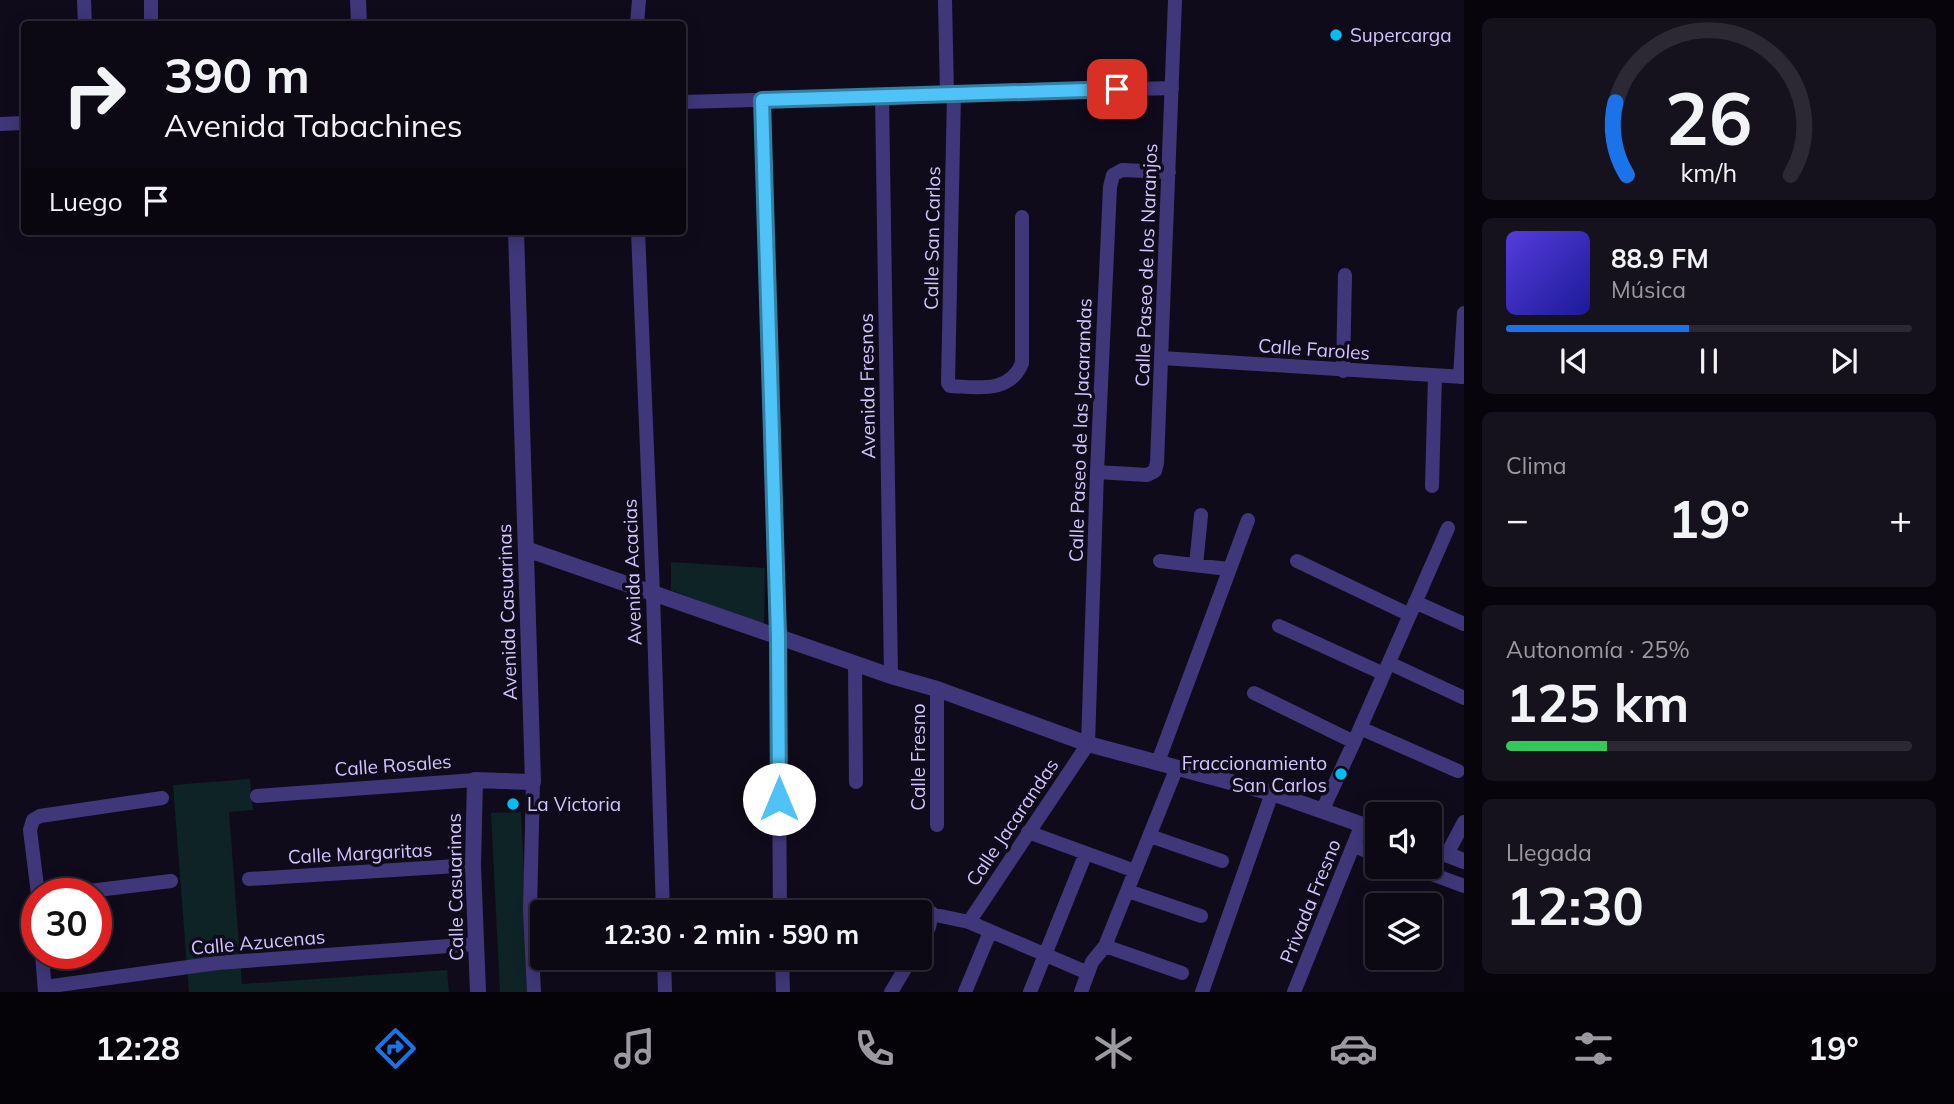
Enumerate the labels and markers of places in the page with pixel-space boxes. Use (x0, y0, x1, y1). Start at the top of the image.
place label: Supercarga (1350, 23, 1452, 47)
marker: Supercarga (1328, 27, 1344, 43)
pin (1087, 59, 1147, 119)
place label: Fraccionamiento San Carlos (1182, 751, 1327, 797)
marker: Fraccionamiento San Carlos (1333, 766, 1349, 782)
place label: La Victoria (527, 792, 621, 816)
marker: La Victoria (505, 796, 521, 812)

